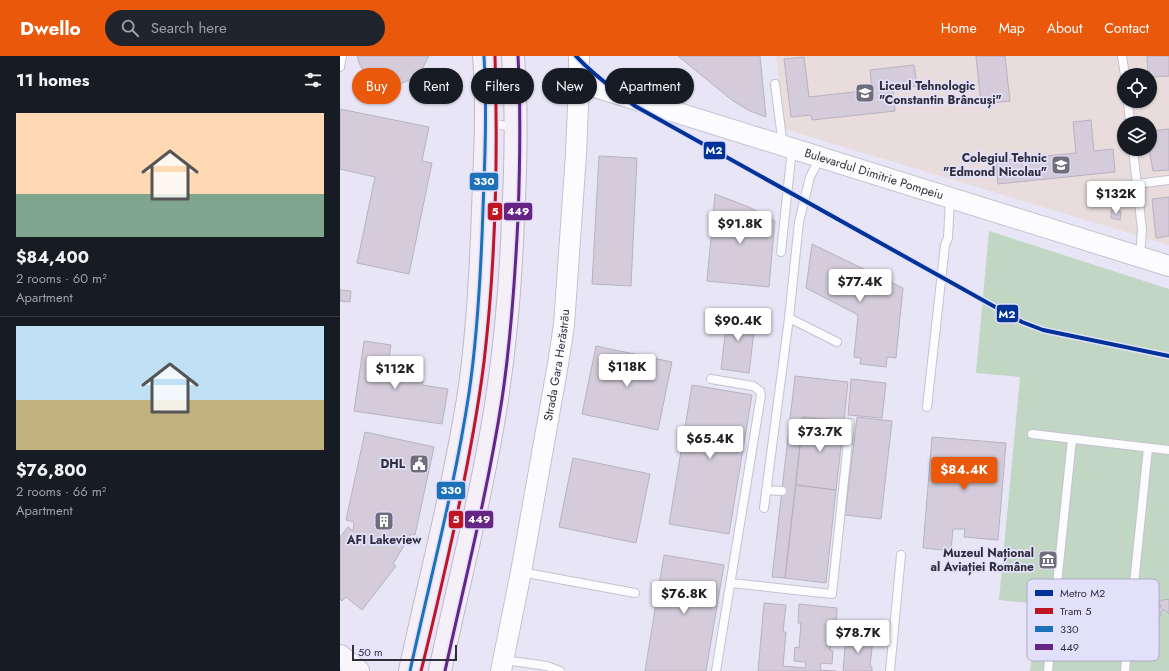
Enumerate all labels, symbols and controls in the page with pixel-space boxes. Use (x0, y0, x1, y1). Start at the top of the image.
search box (105, 10, 385, 46)
text: Dwello (20, 15, 81, 42)
icon: search (119, 17, 141, 39)
text: Search here (151, 17, 227, 39)
text: Home (941, 18, 977, 38)
text: Map (999, 18, 1025, 38)
text: About (1047, 18, 1082, 38)
text: Contact (1104, 18, 1149, 38)
text: 11 homes (16, 68, 90, 92)
chip: Buy (352, 68, 401, 104)
chip: Rent (409, 68, 463, 104)
chip: Filters (471, 68, 534, 104)
chip: New (542, 68, 597, 104)
chip: Apartment (605, 68, 694, 104)
map controls (1117, 68, 1157, 156)
button: locate (1117, 68, 1157, 108)
icon: filters (302, 69, 324, 91)
place label: Liceul Tehnologic "Constantin Brâncuși" (879, 77, 1002, 109)
school or university icon: Liceul Tehnologic "Constantin Brâncuși" (854, 82, 876, 104)
button: layers (1117, 116, 1157, 156)
icon: home (134, 139, 206, 211)
line badge: M2 (703, 141, 726, 160)
text: M2 (705, 142, 723, 158)
street label: Bulevardul Dimitrie Pompeiu (802, 144, 946, 204)
place label: Colegiul Tehnic "Edmond Nicolau" (943, 149, 1047, 181)
school or university icon: Colegiul Tehnic "Edmond Nicolau" (1050, 154, 1072, 176)
line badge: 330 (469, 172, 499, 191)
text: 330 (474, 173, 494, 189)
pin: $132K (1088, 181, 1144, 215)
text: $132K (1096, 184, 1136, 203)
line badge: 5 (487, 202, 503, 221)
line badge: 449 (503, 202, 533, 221)
text: 5 (491, 203, 499, 219)
text: 449 (507, 203, 529, 219)
pin: $91.8K (707, 211, 773, 245)
text: $91.8K (718, 214, 762, 233)
text: $84,400 (16, 245, 89, 269)
text: 2 rooms · 60 m² (16, 269, 107, 288)
pin: $77.4K (827, 269, 893, 303)
text: $77.4K (838, 272, 882, 291)
text: Apartment (16, 288, 73, 307)
line badge: M2 (996, 304, 1019, 323)
text: M2 (998, 306, 1016, 322)
pin: $90.4K (705, 308, 771, 342)
street label: Strada Gara Herăstrău (539, 309, 574, 422)
text: $90.4K (714, 311, 762, 330)
icon: home (134, 352, 206, 424)
pin: $118K (599, 354, 655, 388)
pin: $112K (367, 356, 423, 390)
text: $118K (608, 357, 646, 376)
text: $112K (376, 359, 414, 378)
pin: $73.7K (787, 419, 853, 453)
text: $73.7K (798, 422, 842, 441)
pin: $65.4K (677, 426, 743, 460)
text: $65.4K (686, 429, 734, 448)
public building icon: DHL (408, 453, 430, 475)
place label: DHL (380, 455, 406, 473)
pin: $84.4K (931, 457, 997, 491)
text: $76,800 (16, 458, 87, 482)
text: $84.4K (940, 460, 988, 479)
line badge: 330 (436, 481, 466, 500)
text: 2 rooms · 66 m² (16, 482, 106, 501)
text: 330 (441, 482, 461, 498)
text: Apartment (16, 501, 73, 520)
building icon: AFI Lakeview (373, 510, 395, 532)
line badge: 5 (448, 510, 464, 529)
line badge: 449 (464, 510, 494, 529)
text: 5 (452, 511, 460, 527)
text: 449 (468, 511, 490, 527)
place label: AFI Lakeview (346, 531, 422, 549)
place label: Muzeul Național al Aviației Române (930, 544, 1034, 576)
museum icon: Muzeul Național al Aviației Române (1037, 549, 1059, 571)
legend (1027, 579, 1159, 661)
pin: $76.8K (651, 581, 717, 615)
text: $76.8K (661, 584, 707, 603)
text: Metro M2 (1060, 585, 1105, 601)
text: Tram 5 (1060, 603, 1091, 619)
pin: $78.7K (825, 620, 891, 654)
text: 330 (1060, 621, 1079, 637)
text: $78.7K (836, 623, 881, 642)
text: 449 (1060, 639, 1079, 655)
scale bar (352, 643, 457, 662)
text: 50 m (358, 644, 383, 660)

